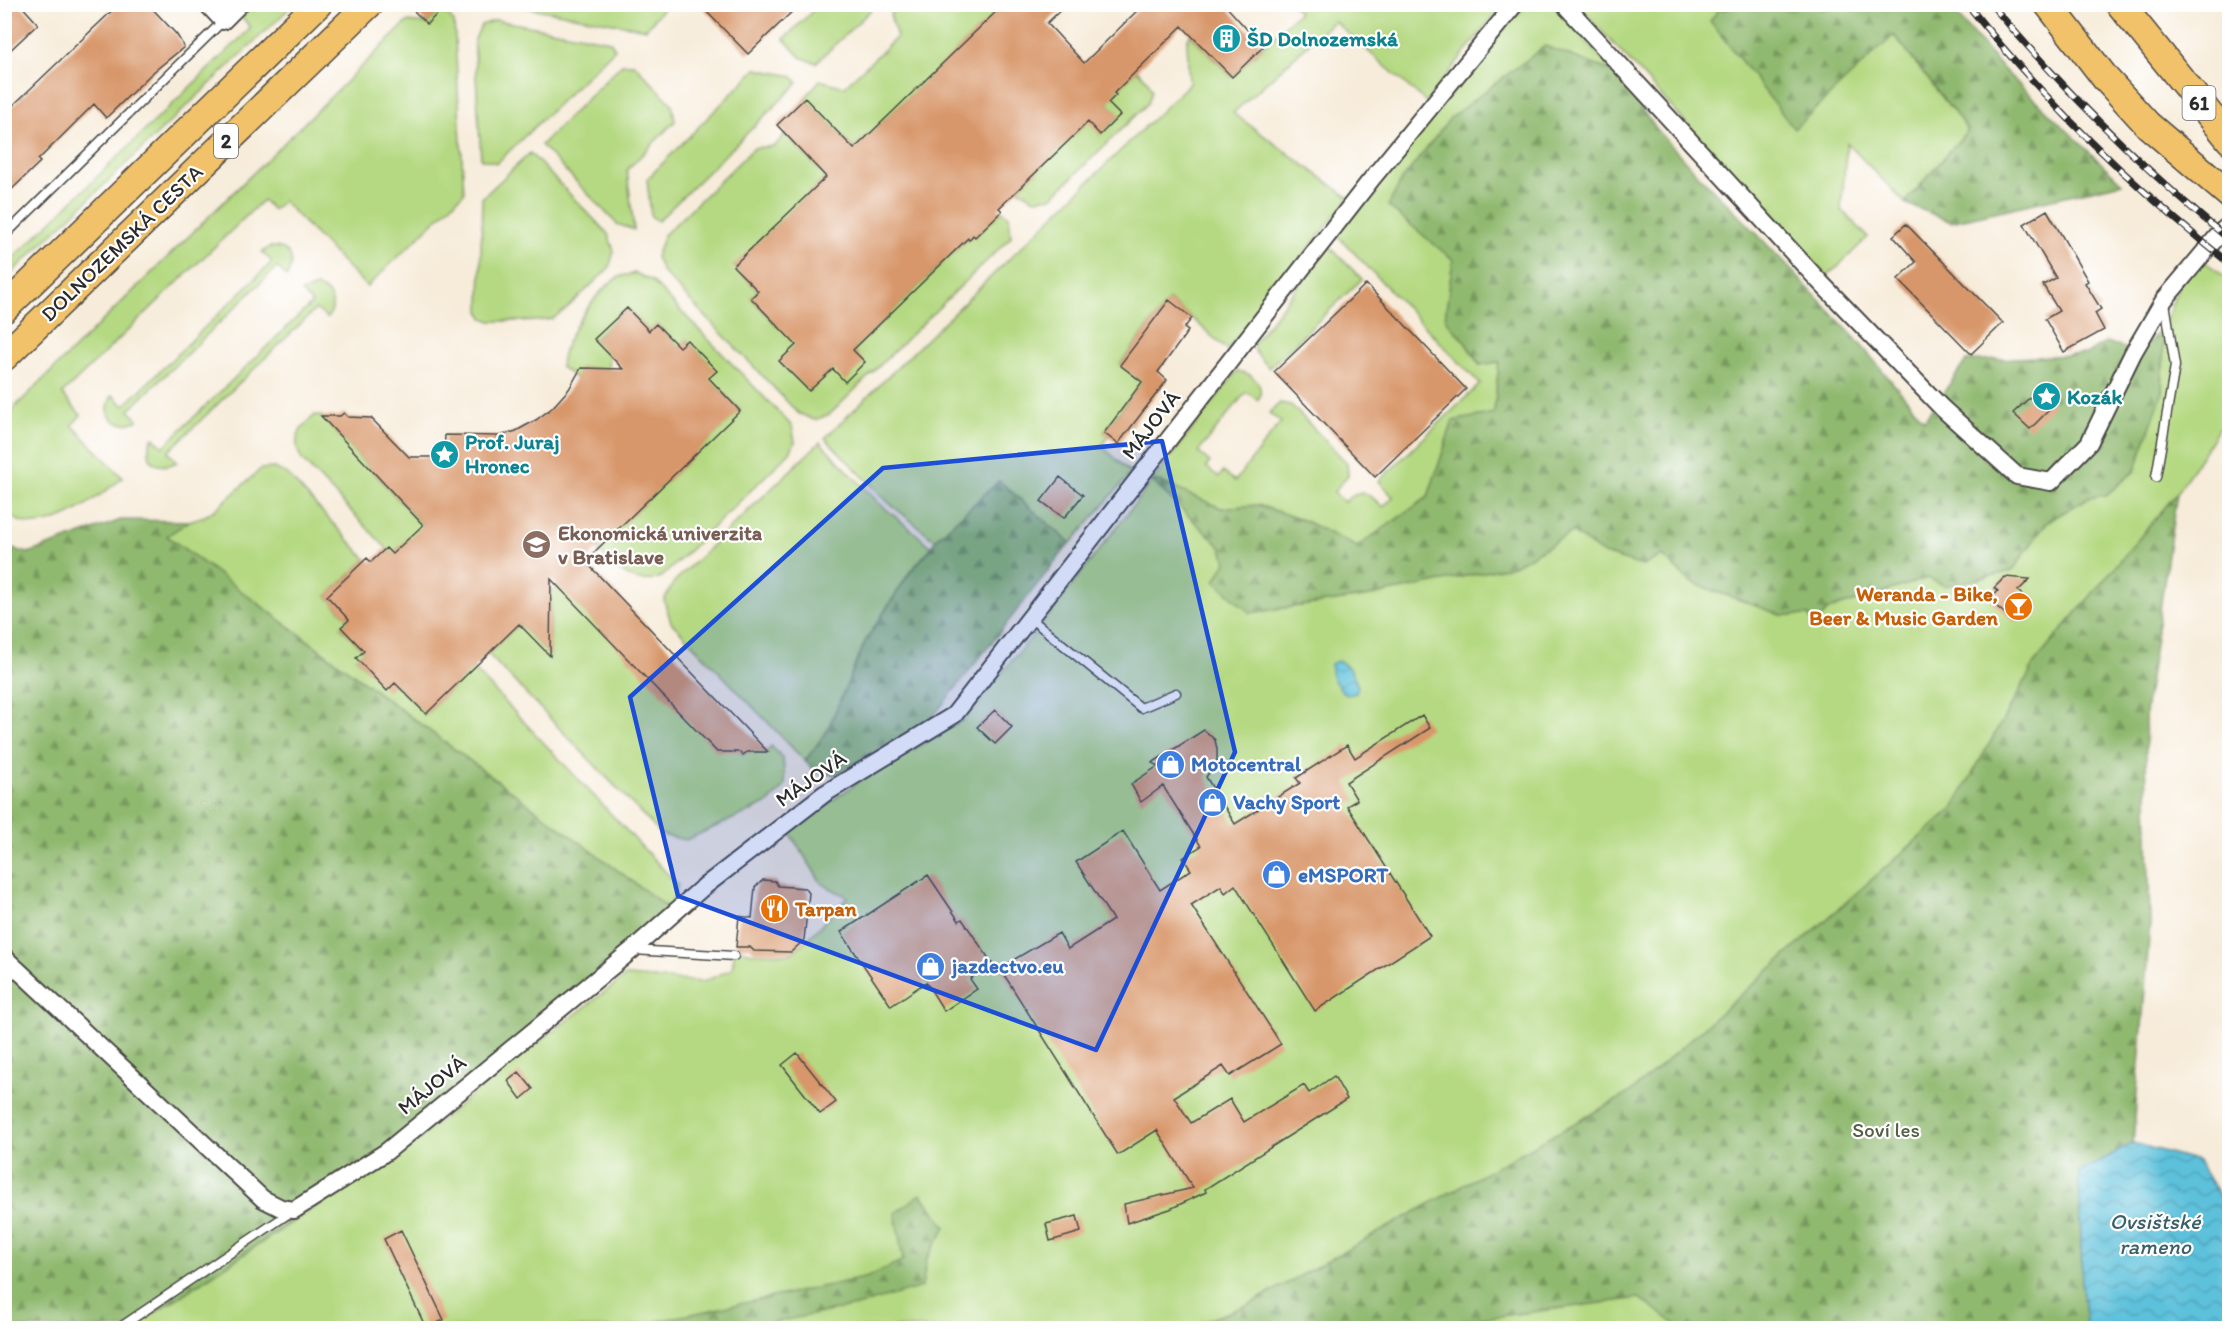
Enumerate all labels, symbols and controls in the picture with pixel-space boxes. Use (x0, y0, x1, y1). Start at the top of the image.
building icon: ŠD Dolnozemská (1210, 23, 1242, 55)
place label: ŠD Dolnozemská (1247, 26, 1399, 51)
road number: 61 (2182, 86, 2216, 120)
road number: 2 (214, 124, 238, 158)
street label: DOLNOZEMSKÁ CESTA (36, 159, 208, 326)
place icon: Kozák (2030, 381, 2062, 413)
place label: Kozák (2067, 384, 2123, 409)
street label: MÁJOVÁ (1116, 385, 1186, 464)
place label: Prof. Juraj Hronec (465, 429, 559, 478)
place icon: Prof. Juraj Hronec (428, 438, 460, 470)
place label: Ekonomická univerzita v Bratislave (558, 520, 763, 569)
school or university icon: Ekonomická univerzita v Bratislave (521, 529, 553, 561)
place label: Weranda - Bike, Beer & Music Garden (1809, 581, 1998, 630)
bar icon: Weranda - Bike, Beer & Music Garden (2003, 590, 2035, 622)
street label: MÁJOVÁ (771, 745, 851, 812)
shop icon: Motocentral (1154, 748, 1186, 780)
place label: Motocentral (1191, 751, 1302, 776)
shop icon: Vachy Sport (1196, 786, 1228, 818)
place label: Vachy Sport (1233, 789, 1340, 815)
shop icon: eMSPORT (1261, 859, 1293, 891)
place label: eMSPORT (1298, 862, 1389, 887)
restaurant icon: Tarpan (758, 893, 790, 925)
place label: Tarpan (794, 896, 857, 922)
shop icon: jazdectvo.eu (915, 950, 947, 982)
place label: jazdectvo.eu (951, 953, 1064, 979)
street label: MÁJOVÁ (392, 1049, 471, 1120)
park label: Soví les (1852, 1117, 1920, 1142)
water label: Ovsištské rameno (2109, 1208, 2202, 1260)

